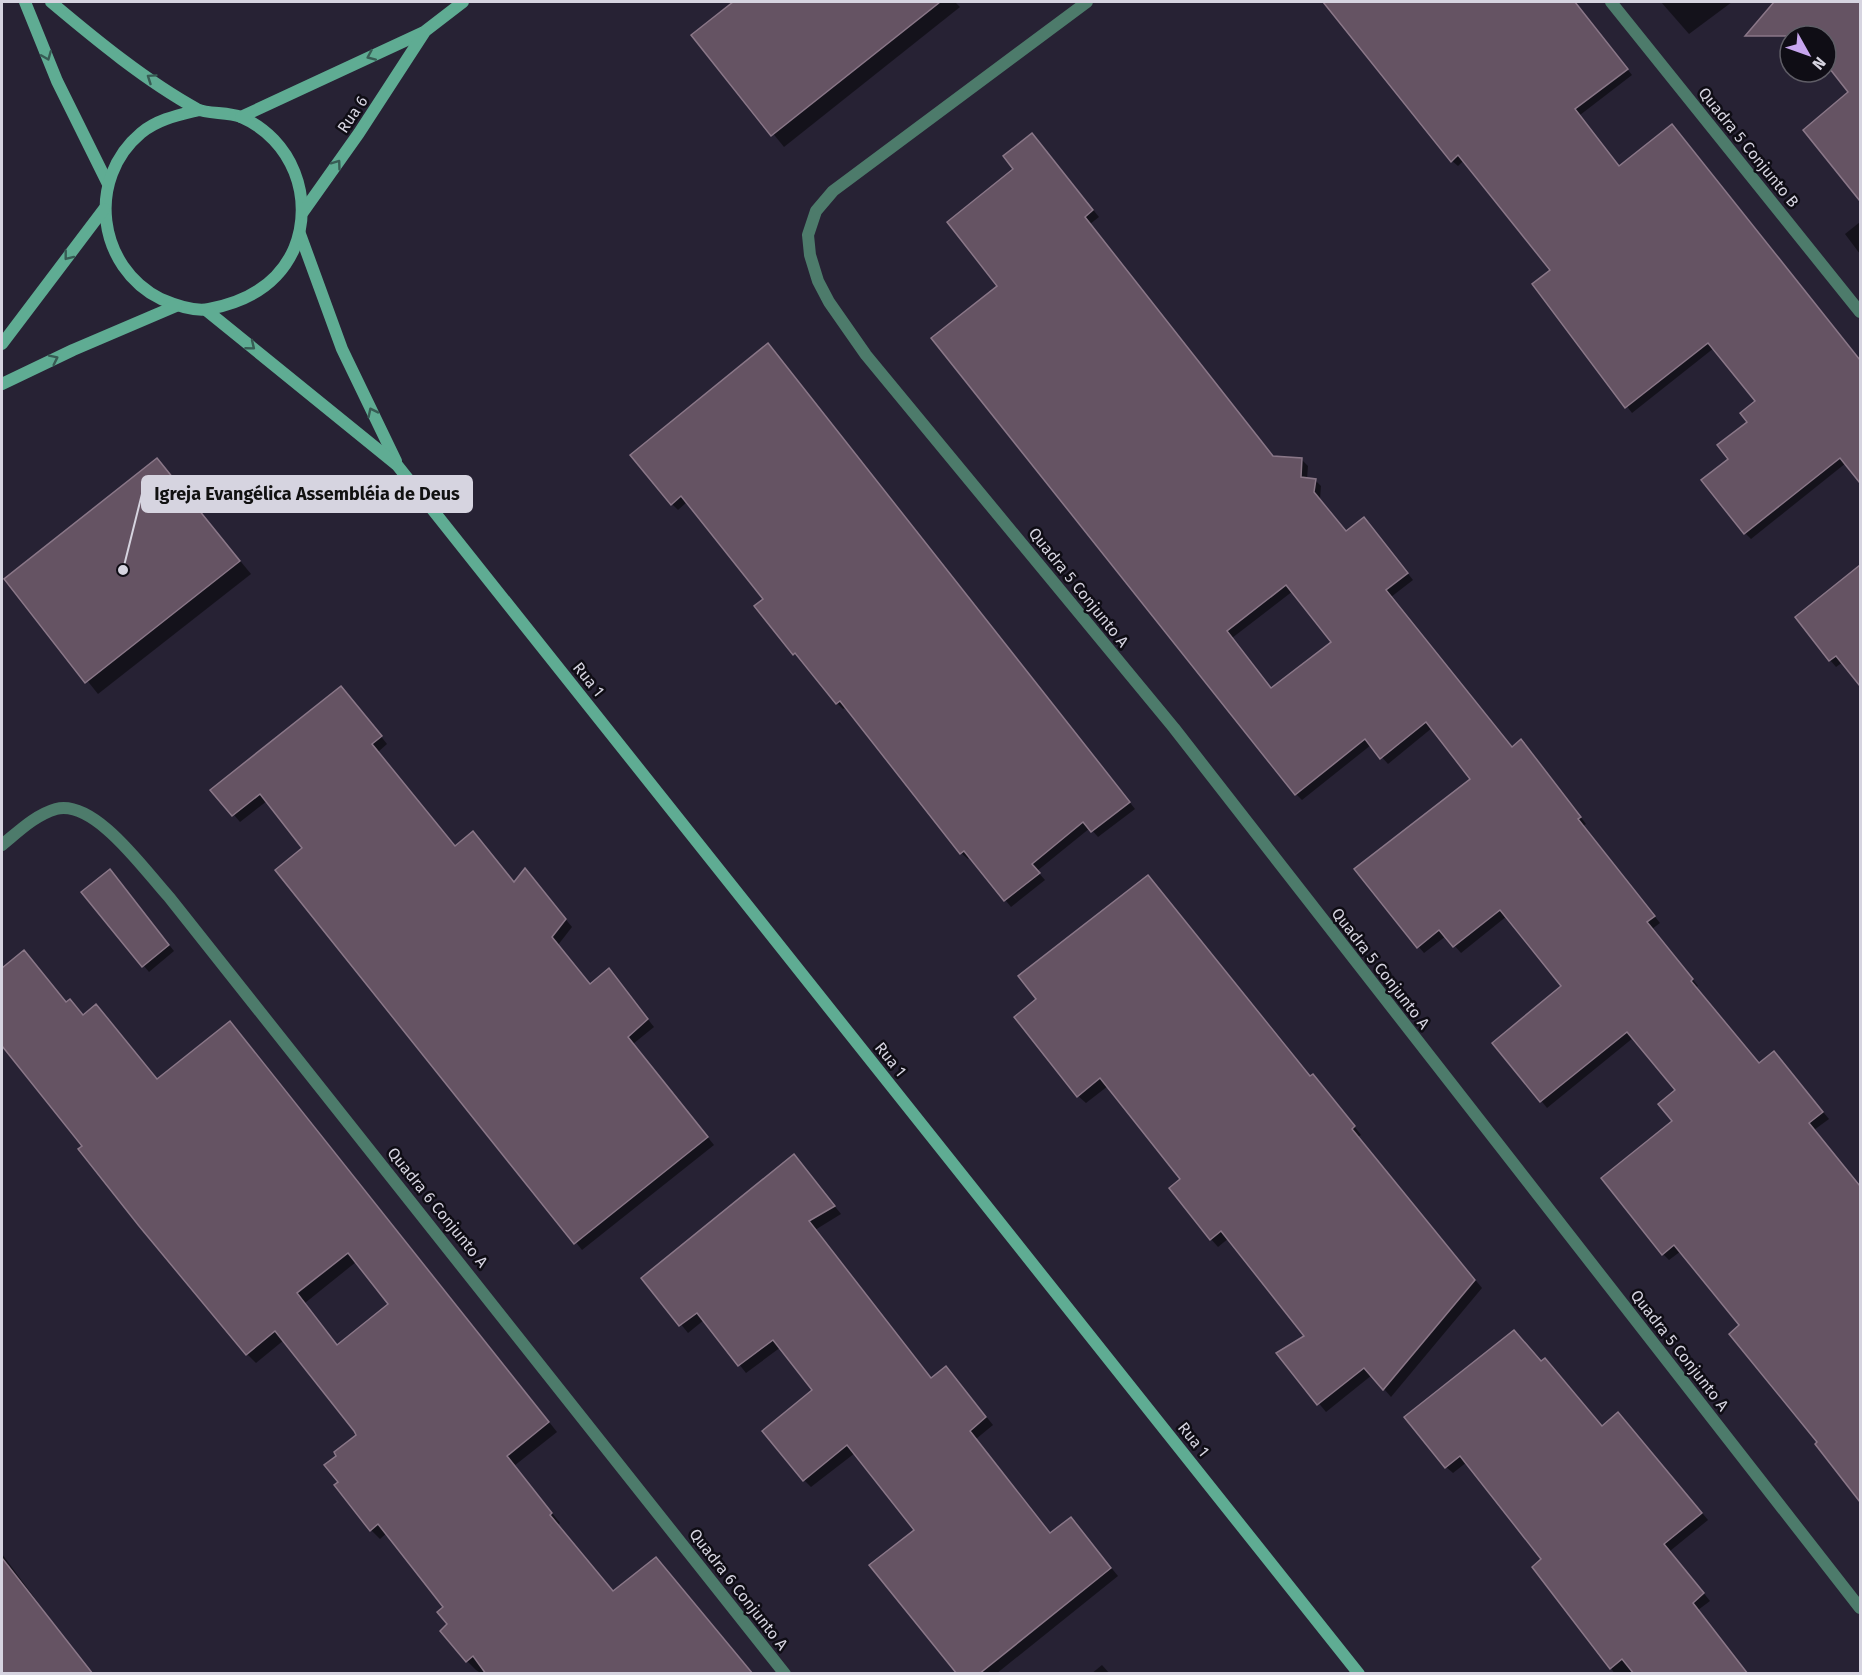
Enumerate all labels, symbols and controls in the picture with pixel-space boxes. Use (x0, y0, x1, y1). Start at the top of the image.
north arrow (1778, 24, 1838, 84)
one-way arrow (40, 49, 52, 60)
one-way arrow (367, 49, 378, 61)
text: N (1808, 53, 1830, 73)
one-way arrow (147, 73, 157, 85)
street label: Quadra 5 Conjunto B (1694, 83, 1803, 211)
street label: Rua 6 (333, 92, 372, 136)
one-way arrow (330, 160, 341, 171)
one-way arrow (65, 249, 76, 260)
one-way arrow (244, 339, 255, 350)
one-way arrow (48, 354, 59, 366)
one-way arrow (368, 408, 379, 419)
callout: Igreja Evangélica Assembléia de Deus (142, 476, 472, 512)
text: Igreja Evangélica Assembléia de Deus (154, 483, 460, 505)
street label: Quadra 5 Conjunto A (1025, 524, 1133, 652)
street label: Rua 1 (569, 658, 608, 700)
street label: Quadra 5 Conjunto A (1327, 904, 1434, 1033)
street label: Rua 1 (871, 1038, 910, 1080)
street label: Quadra 6 Conjunto A (383, 1144, 492, 1272)
street label: Quadra 5 Conjunto A (1626, 1286, 1733, 1415)
street label: Rua 1 (1174, 1418, 1213, 1460)
street label: Quadra 6 Conjunto A (685, 1525, 792, 1654)

